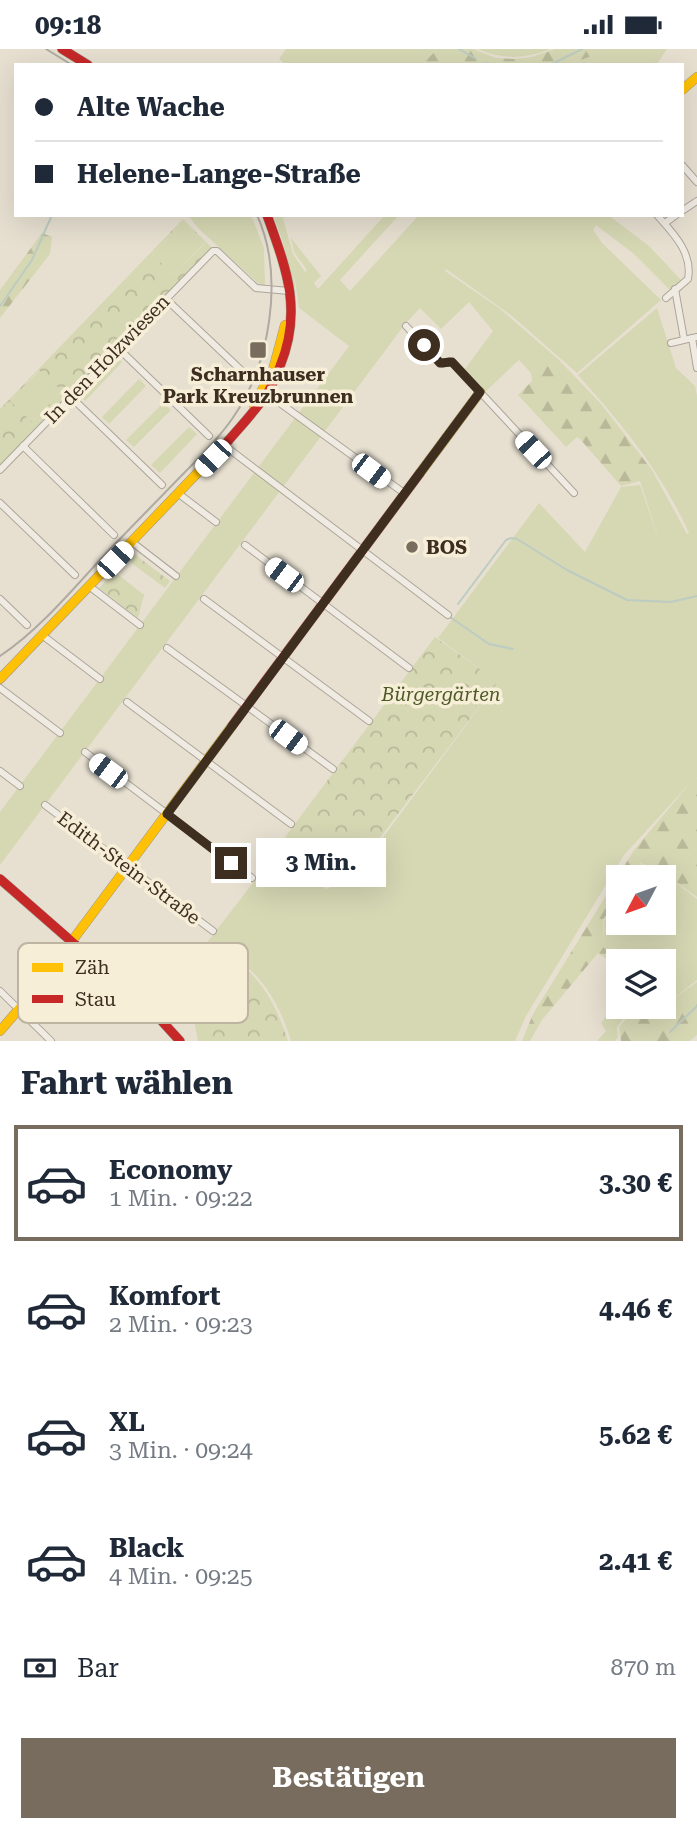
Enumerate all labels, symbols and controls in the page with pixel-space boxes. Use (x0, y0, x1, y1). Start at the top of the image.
text: 09:18 (35, 10, 101, 40)
text: Alte Wache (77, 92, 225, 122)
text: Helene-Lange-Straße (77, 159, 361, 189)
street label: In den Holzwiesen (40, 290, 174, 428)
route start (408, 329, 440, 361)
marker: Scharnhauser Park Kreuzbrunnen (248, 340, 268, 360)
place label: Scharnhauser Park Kreuzbrunnen (163, 363, 354, 408)
car (511, 427, 556, 473)
car (191, 436, 236, 480)
car (348, 450, 395, 492)
place label: BOS (426, 536, 467, 559)
car (93, 538, 138, 582)
marker: BOS (404, 539, 420, 555)
car (261, 554, 308, 596)
park label: Bürgergärten (380, 683, 501, 706)
car (265, 716, 312, 758)
car (85, 750, 132, 792)
street label: Edith-Stein-Straße (53, 807, 205, 929)
callout: 3 Min. (256, 839, 385, 887)
route end (215, 847, 247, 879)
text: 3 Min. (285, 849, 357, 876)
north arrow (606, 865, 676, 935)
map controls (606, 865, 676, 1019)
legend (18, 943, 248, 1023)
button: layers (606, 949, 676, 1019)
text: Zäh (75, 956, 110, 979)
text: Stau (75, 988, 116, 1011)
text: Fahrt wählen (21, 1064, 233, 1102)
icon: car (25, 1152, 88, 1215)
text: Economy (109, 1155, 232, 1185)
text: 3.30 € (599, 1168, 672, 1198)
text: 1 Min. · 09:22 (109, 1185, 253, 1212)
icon: car (25, 1278, 88, 1341)
text: Komfort (109, 1281, 221, 1311)
text: 4.46 € (599, 1294, 672, 1324)
text: 2 Min. · 09:23 (109, 1311, 253, 1338)
icon: car (25, 1404, 88, 1467)
text: XL (109, 1407, 145, 1437)
text: 5.62 € (599, 1420, 672, 1450)
text: 3 Min. · 09:24 (109, 1437, 253, 1464)
icon: car (25, 1530, 88, 1593)
text: Black (109, 1533, 184, 1563)
text: 2.41 € (599, 1546, 672, 1576)
text: 4 Min. · 09:25 (109, 1563, 253, 1590)
icon: cash (21, 1649, 59, 1687)
text: Bar (77, 1653, 119, 1683)
text: 870 m (611, 1654, 676, 1681)
button: Bestätigen (21, 1738, 676, 1818)

